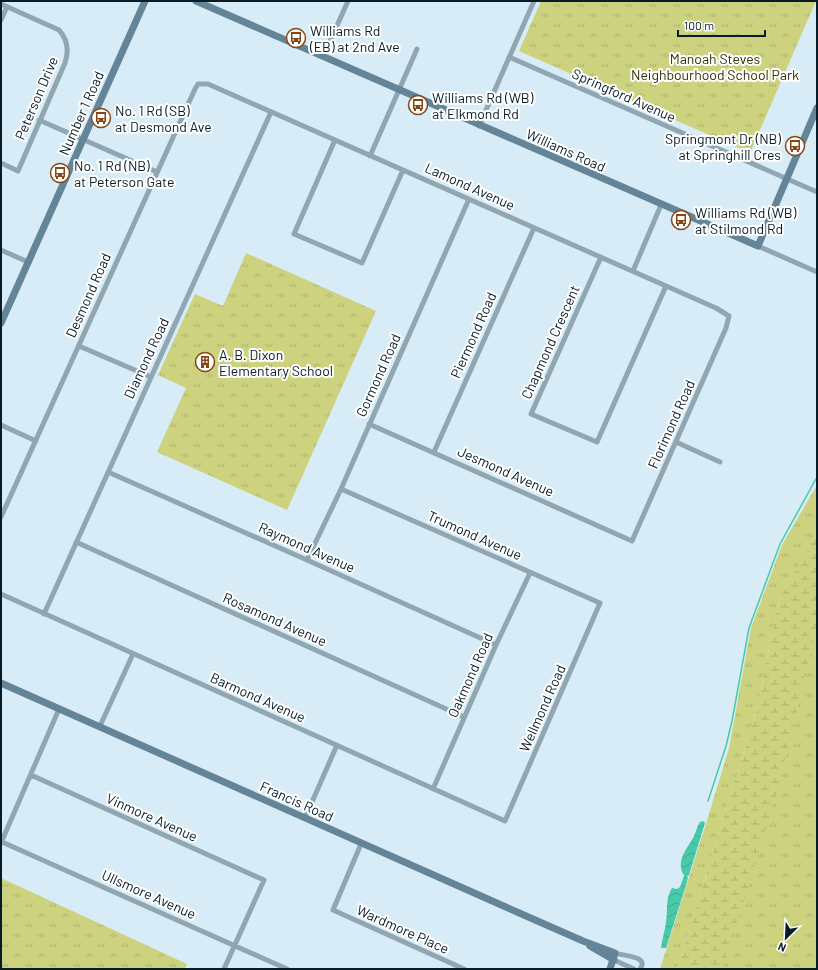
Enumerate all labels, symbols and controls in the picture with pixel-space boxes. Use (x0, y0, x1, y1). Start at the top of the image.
scale bar (678, 12, 765, 38)
text: 100 m (684, 18, 714, 32)
place label: Williams Rd (EB) at 2nd Ave (309, 22, 400, 55)
bus stop icon: Williams Rd (EB) at 2nd Ave (285, 27, 307, 49)
park label: Manoah Steves Neighbourhood School Park (631, 50, 799, 83)
street label: Peterson Drive (11, 54, 61, 142)
street label: Springford Avenue (570, 65, 678, 125)
street label: Number 1 Road (55, 68, 107, 158)
place label: Williams Rd (WB) at Elkmond Rd (432, 89, 534, 122)
bus stop icon: Williams Rd (WB) at Elkmond Rd (407, 94, 429, 116)
place label: No. 1 Rd (SB) at Desmond Ave (115, 102, 212, 135)
bus stop icon: No. 1 Rd (SB) at Desmond Ave (90, 107, 112, 129)
street label: Williams Road (524, 125, 608, 175)
place label: Springmont Dr (NB) at Springhill Cres (665, 130, 781, 163)
bus stop icon: Springmont Dr (NB) at Springhill Cres (784, 135, 806, 157)
place label: No. 1 Rd (NB) at Peterson Gate (74, 157, 174, 190)
street label: Lamond Avenue (422, 159, 518, 213)
bus stop icon: No. 1 Rd (NB) at Peterson Gate (49, 162, 71, 184)
place label: Williams Rd (WB) at Stilmond Rd (695, 204, 797, 237)
bus stop icon: Williams Rd (WB) at Stilmond Rd (670, 209, 692, 231)
street label: Desmond Road (62, 250, 114, 340)
street label: Chapmond Crescent (517, 282, 583, 402)
street label: Piermond Road (446, 289, 500, 381)
street label: Diamond Road (120, 315, 172, 401)
street label: Gormond Road (352, 331, 404, 419)
place label: A. B. Dixon Elementary School (219, 346, 333, 379)
building icon: A. B. Dixon Elementary School (194, 351, 216, 373)
street label: Florimond Road (644, 377, 698, 471)
street label: Jesmond Avenue (455, 442, 557, 500)
street label: Trumond Avenue (425, 507, 525, 563)
street label: Raymond Avenue (256, 518, 358, 576)
street label: Rosamond Avenue (221, 589, 329, 649)
street label: Oakmond Road (444, 630, 496, 720)
street label: Wellmond Road (515, 662, 569, 754)
street label: Barmond Avenue (208, 668, 308, 726)
street label: Francis Road (258, 777, 336, 825)
street label: Vinmore Avenue (104, 789, 200, 845)
street label: Ullsmore Avenue (99, 866, 199, 922)
street label: Wardmore Place (354, 901, 452, 957)
north arrow (766, 918, 806, 958)
text: N (776, 940, 788, 955)

